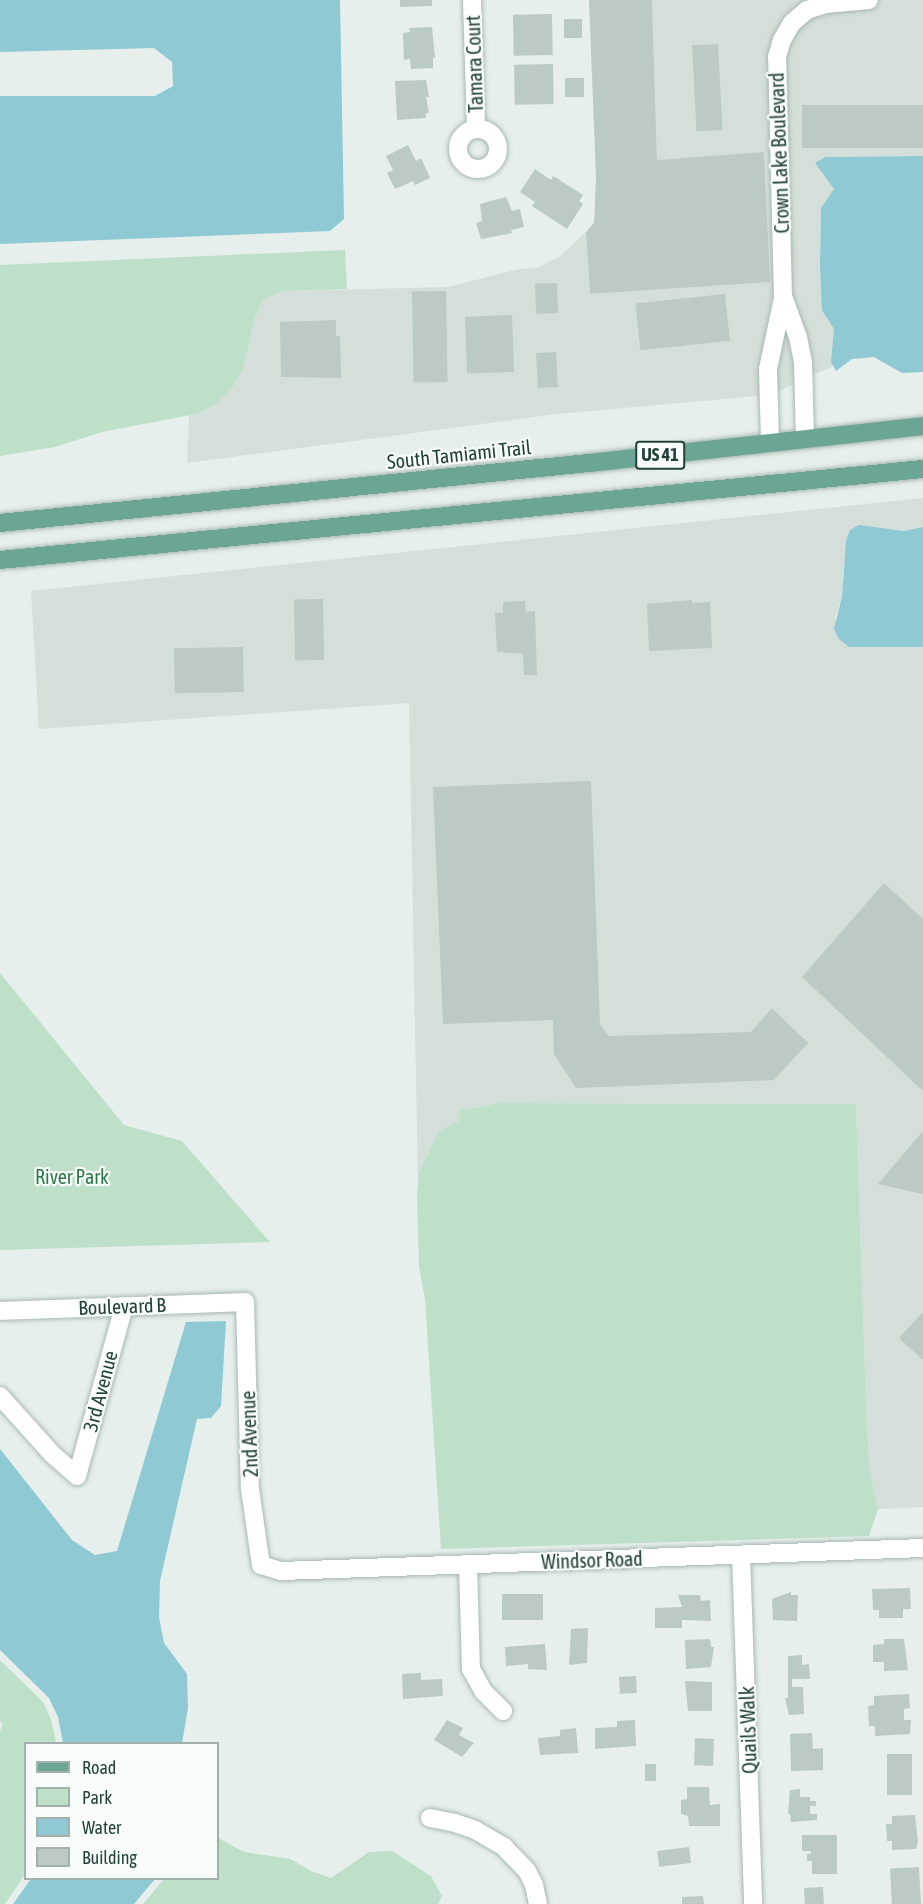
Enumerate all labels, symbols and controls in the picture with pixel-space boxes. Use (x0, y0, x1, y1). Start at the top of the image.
street label: Tamara Court (460, 15, 488, 113)
street label: Crown Lake Boulevard (764, 72, 794, 234)
street label: South Tamiami Trail (386, 435, 532, 473)
road number: US 41 (634, 440, 686, 470)
park label: River Park (35, 1164, 109, 1188)
street label: Boulevard B (78, 1292, 166, 1320)
street label: 3rd Avenue (78, 1348, 122, 1434)
street label: 2nd Avenue (235, 1390, 263, 1478)
street label: Windsor Road (541, 1546, 643, 1574)
street label: Quails Walk (734, 1686, 762, 1774)
legend (24, 1742, 219, 1880)
text: Road (82, 1757, 116, 1778)
text: Park (82, 1787, 112, 1808)
text: Water (82, 1817, 121, 1838)
text: Building (82, 1847, 137, 1868)

